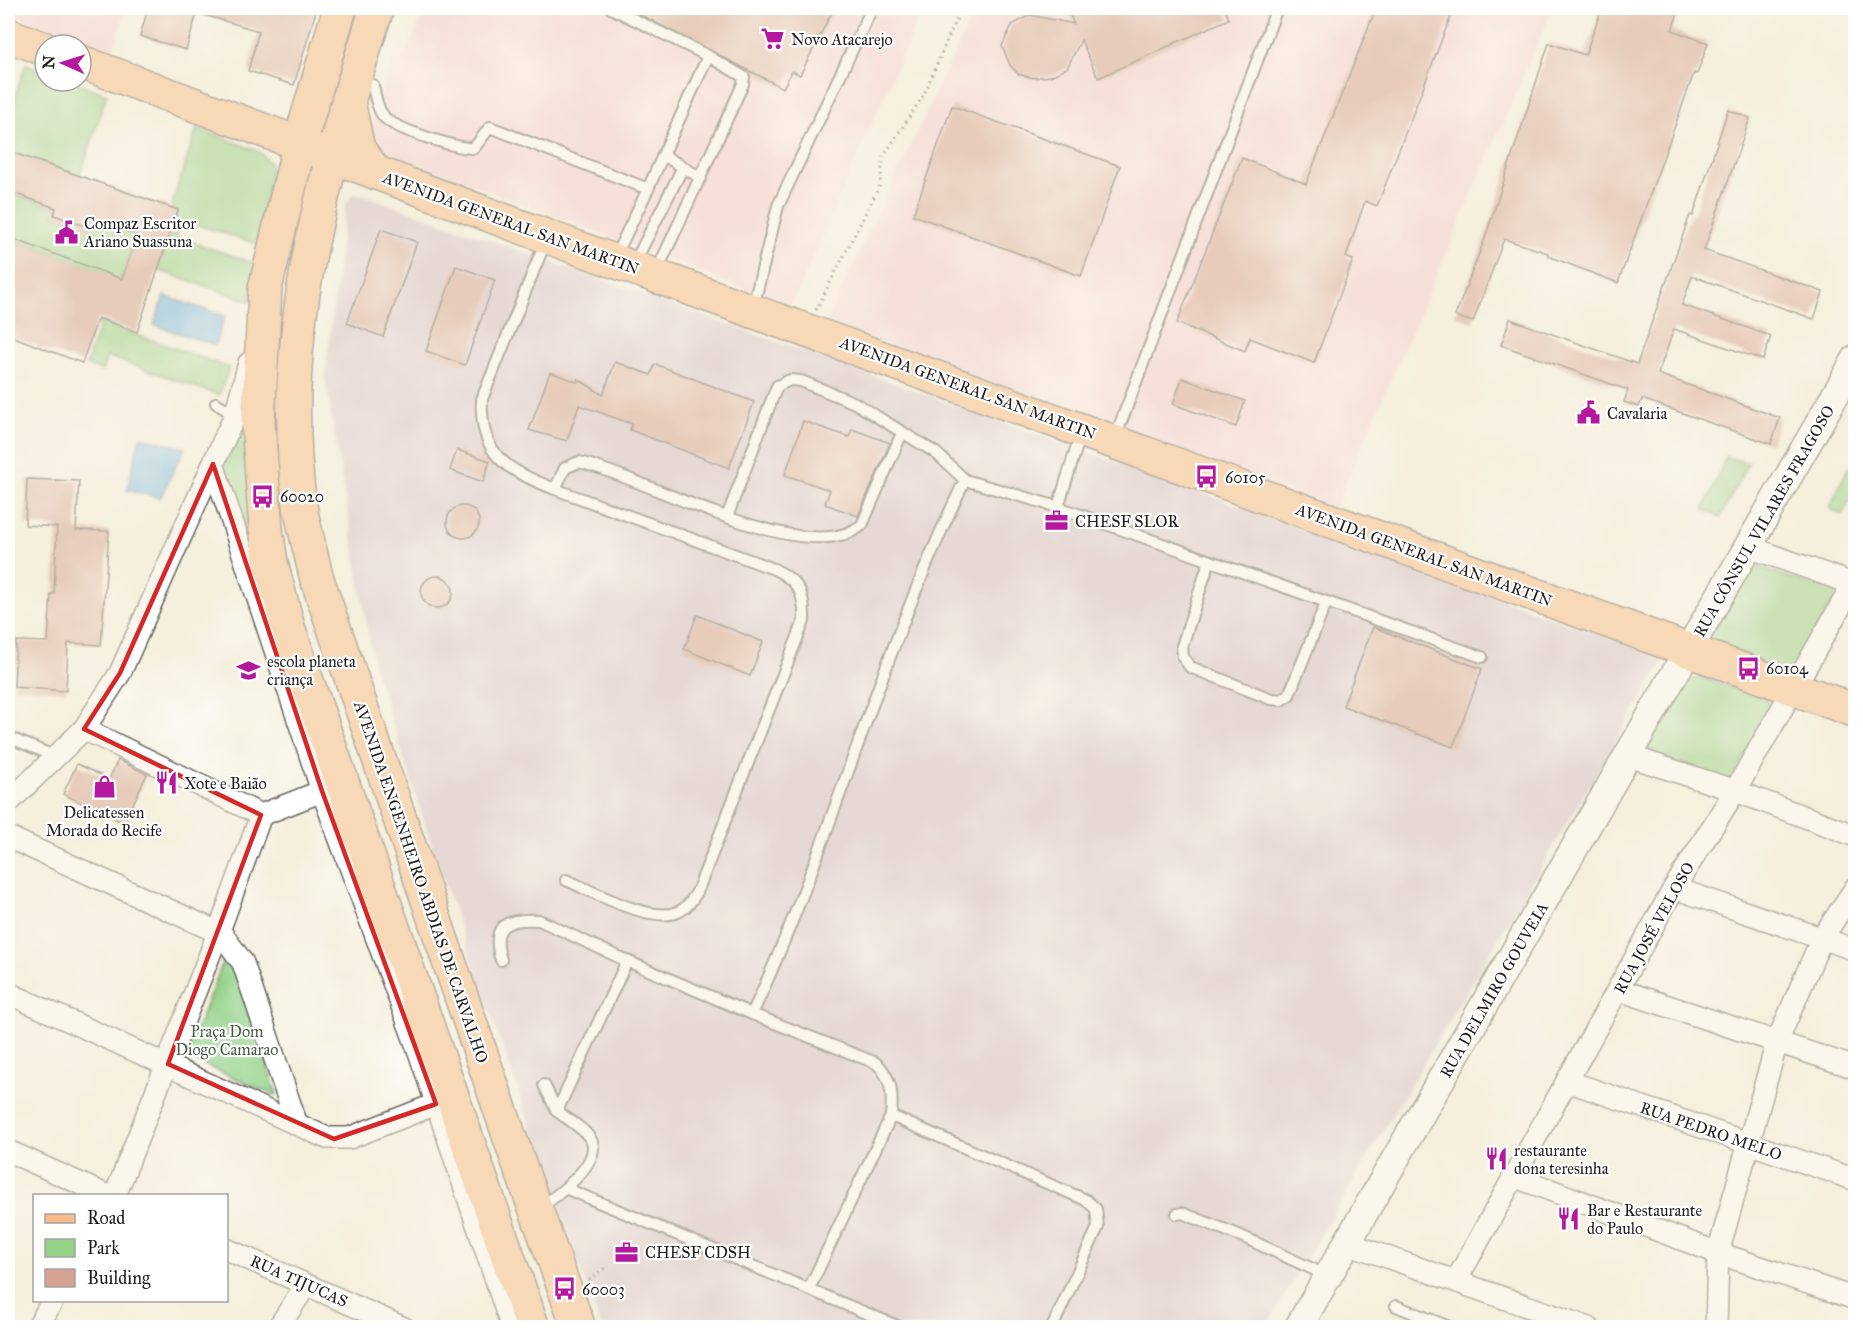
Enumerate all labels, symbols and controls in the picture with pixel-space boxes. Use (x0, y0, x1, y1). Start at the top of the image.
supermarket icon: Novo Atacarejo (760, 26, 786, 52)
place label: Novo Atacarejo (791, 30, 893, 49)
north arrow (33, 33, 93, 93)
text: N (39, 55, 58, 70)
street label: AVENIDA GENERAL SAN MARTIN (379, 167, 642, 278)
place label: Compaz Escritor Ariano Suassuna (83, 214, 196, 251)
public building icon: Compaz Escritor Ariano Suassuna (53, 219, 79, 245)
street label: AVENIDA GENERAL SAN MARTIN (836, 332, 1099, 443)
public building icon: Cavalaria (1576, 400, 1602, 426)
street label: RUA CÔNSUL VILARES FRAGOSO (1689, 401, 1838, 640)
place label: Cavalaria (1607, 404, 1667, 423)
bus stop icon: 60105 (1194, 464, 1220, 490)
place label: 60105 (1225, 468, 1266, 487)
bus stop icon: 60020 (249, 483, 275, 509)
place label: 60020 (280, 487, 324, 506)
street label: AVENIDA GENERAL SAN MARTIN (1292, 499, 1555, 610)
office icon: CHESF SLOR (1044, 508, 1070, 534)
place label: CHESF SLOR (1075, 512, 1179, 531)
place label: escola planeta criança (267, 652, 356, 689)
bus stop icon: 60104 (1735, 655, 1761, 681)
school or university icon: escola planeta criança (236, 657, 262, 683)
place label: 60104 (1766, 659, 1809, 678)
street label: AVENIDA ENGENHEIRO ABDIAS DE CARVALHO (350, 698, 492, 1065)
restaurant icon: Xote e Baião (153, 770, 179, 796)
shop icon: Delicatessen Morada do Recife (91, 774, 117, 800)
place label: Xote e Baião (184, 774, 267, 793)
place label: Delicatessen Morada do Recife (46, 803, 162, 840)
street label: RUA JOSÉ VELOSO (1608, 858, 1699, 998)
street label: RUA DELMIRO GOUVEIA (1436, 899, 1552, 1081)
park label: Praça Dom Diogo Camarao (175, 1022, 279, 1060)
street label: RUA PEDRO MELO (1638, 1098, 1784, 1164)
place label: restaurante dona teresinha (1514, 1141, 1609, 1178)
restaurant icon: restaurante dona teresinha (1483, 1146, 1509, 1172)
legend (33, 1194, 228, 1302)
place label: Bar e Restaurante do Paulo (1587, 1201, 1703, 1238)
restaurant icon: Bar e Restaurante do Paulo (1556, 1206, 1582, 1232)
text: Road (87, 1207, 125, 1229)
text: Park (87, 1237, 120, 1259)
office icon: CHESF CDSH (614, 1239, 640, 1265)
place label: CHESF CDSH (645, 1243, 751, 1262)
street label: RUA TIJUCAS (247, 1251, 351, 1312)
text: Building (87, 1267, 151, 1290)
bus stop icon: 60003 (551, 1276, 577, 1302)
place label: 60003 (582, 1280, 625, 1299)

